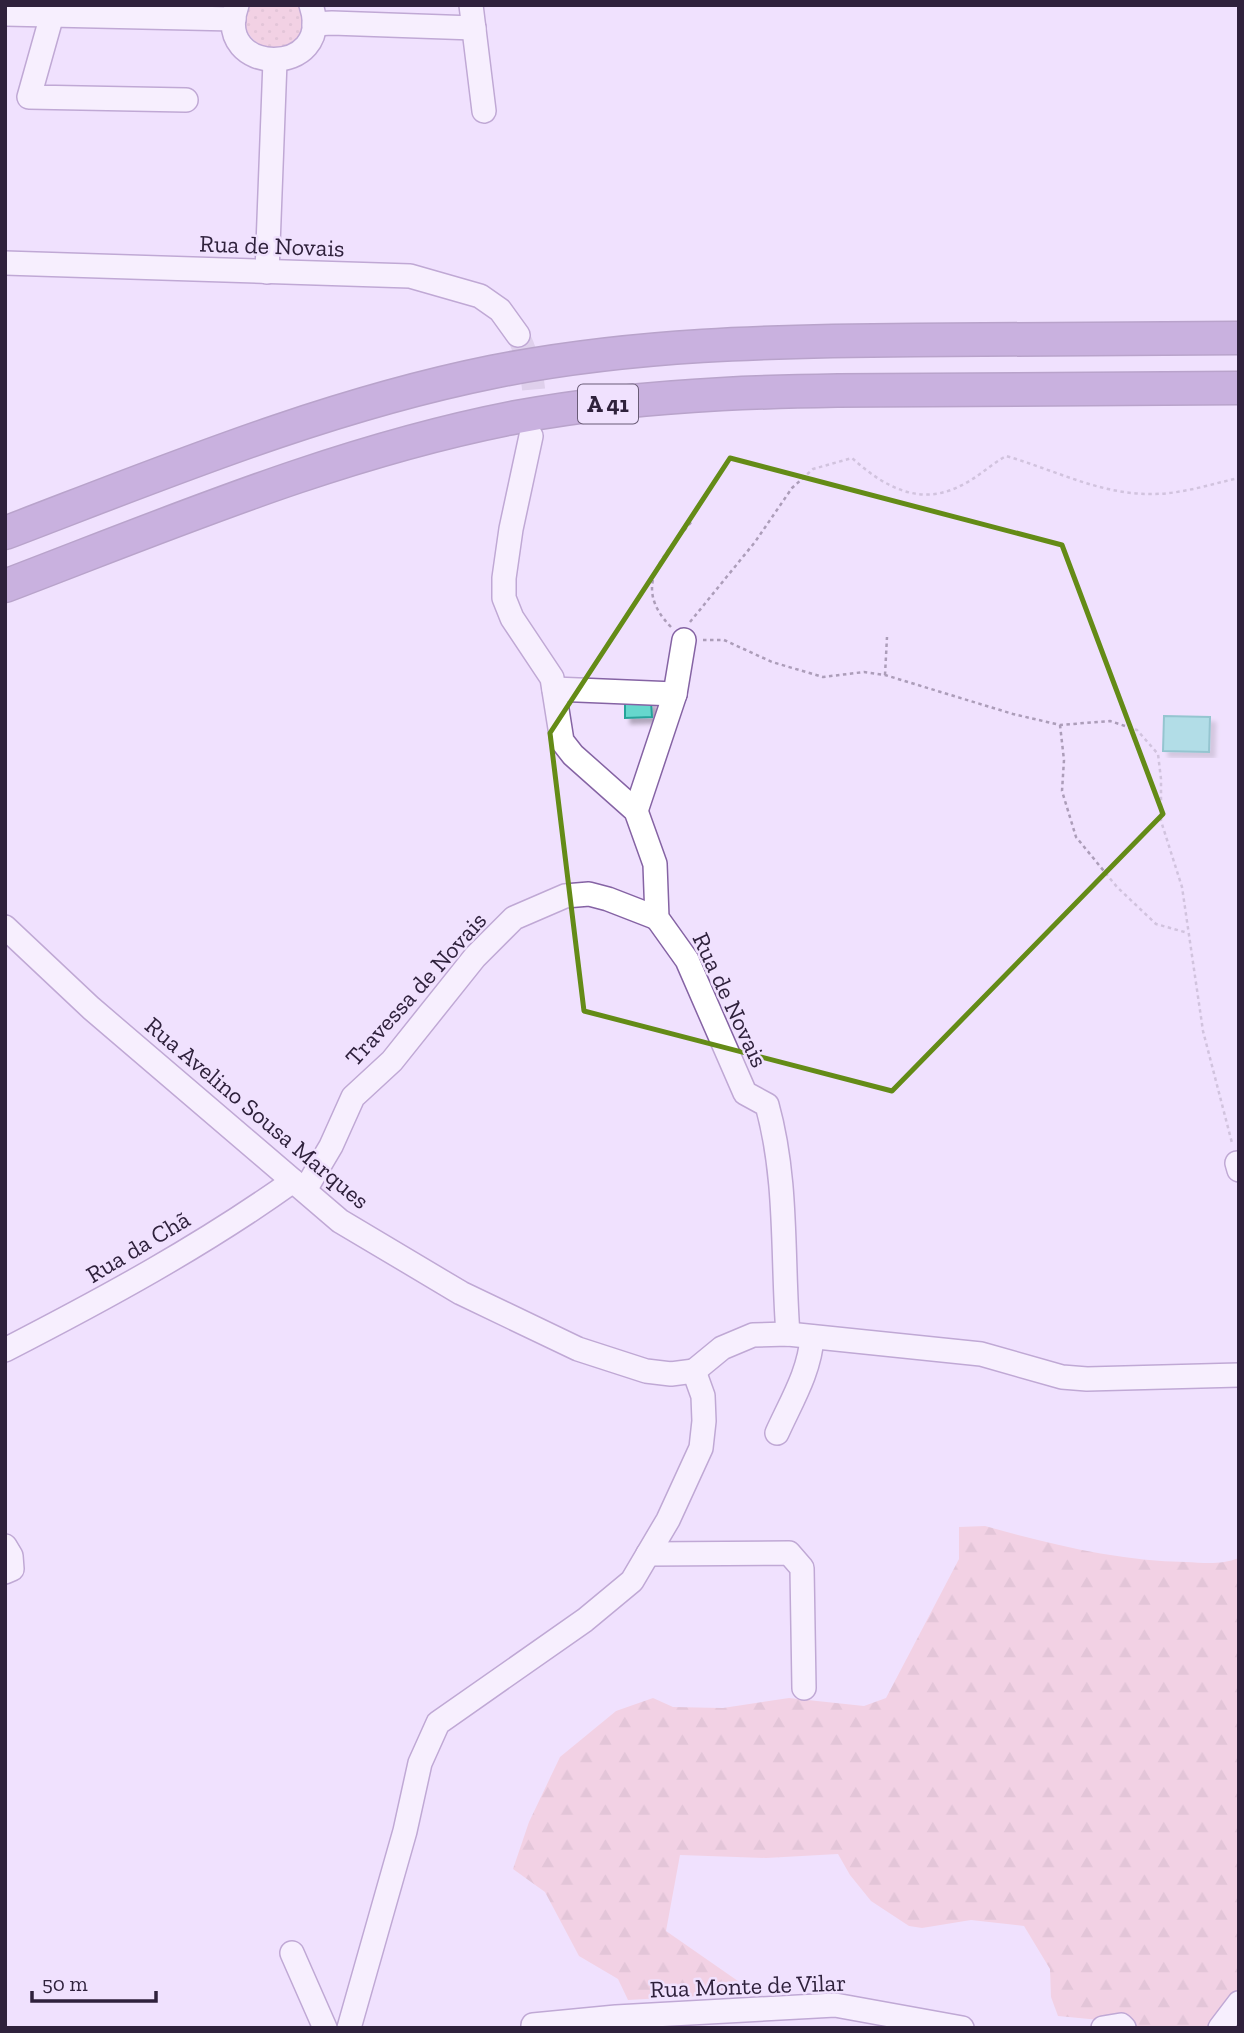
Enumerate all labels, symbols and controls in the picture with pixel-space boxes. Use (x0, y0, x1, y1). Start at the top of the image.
street label: Rua de Novais (199, 228, 345, 263)
road number: A 41 (578, 384, 638, 424)
street label: Travessa de Novais (339, 906, 492, 1072)
street label: Rua de Novais (687, 928, 774, 1072)
street label: Rua Avelino Sousa Marques (139, 1010, 375, 1215)
street label: Rua da Chã (81, 1204, 195, 1289)
scale bar (32, 1960, 156, 2004)
street label: Rua Monte de Vilar (649, 1968, 847, 2003)
text: 50 m (42, 1971, 88, 1996)

